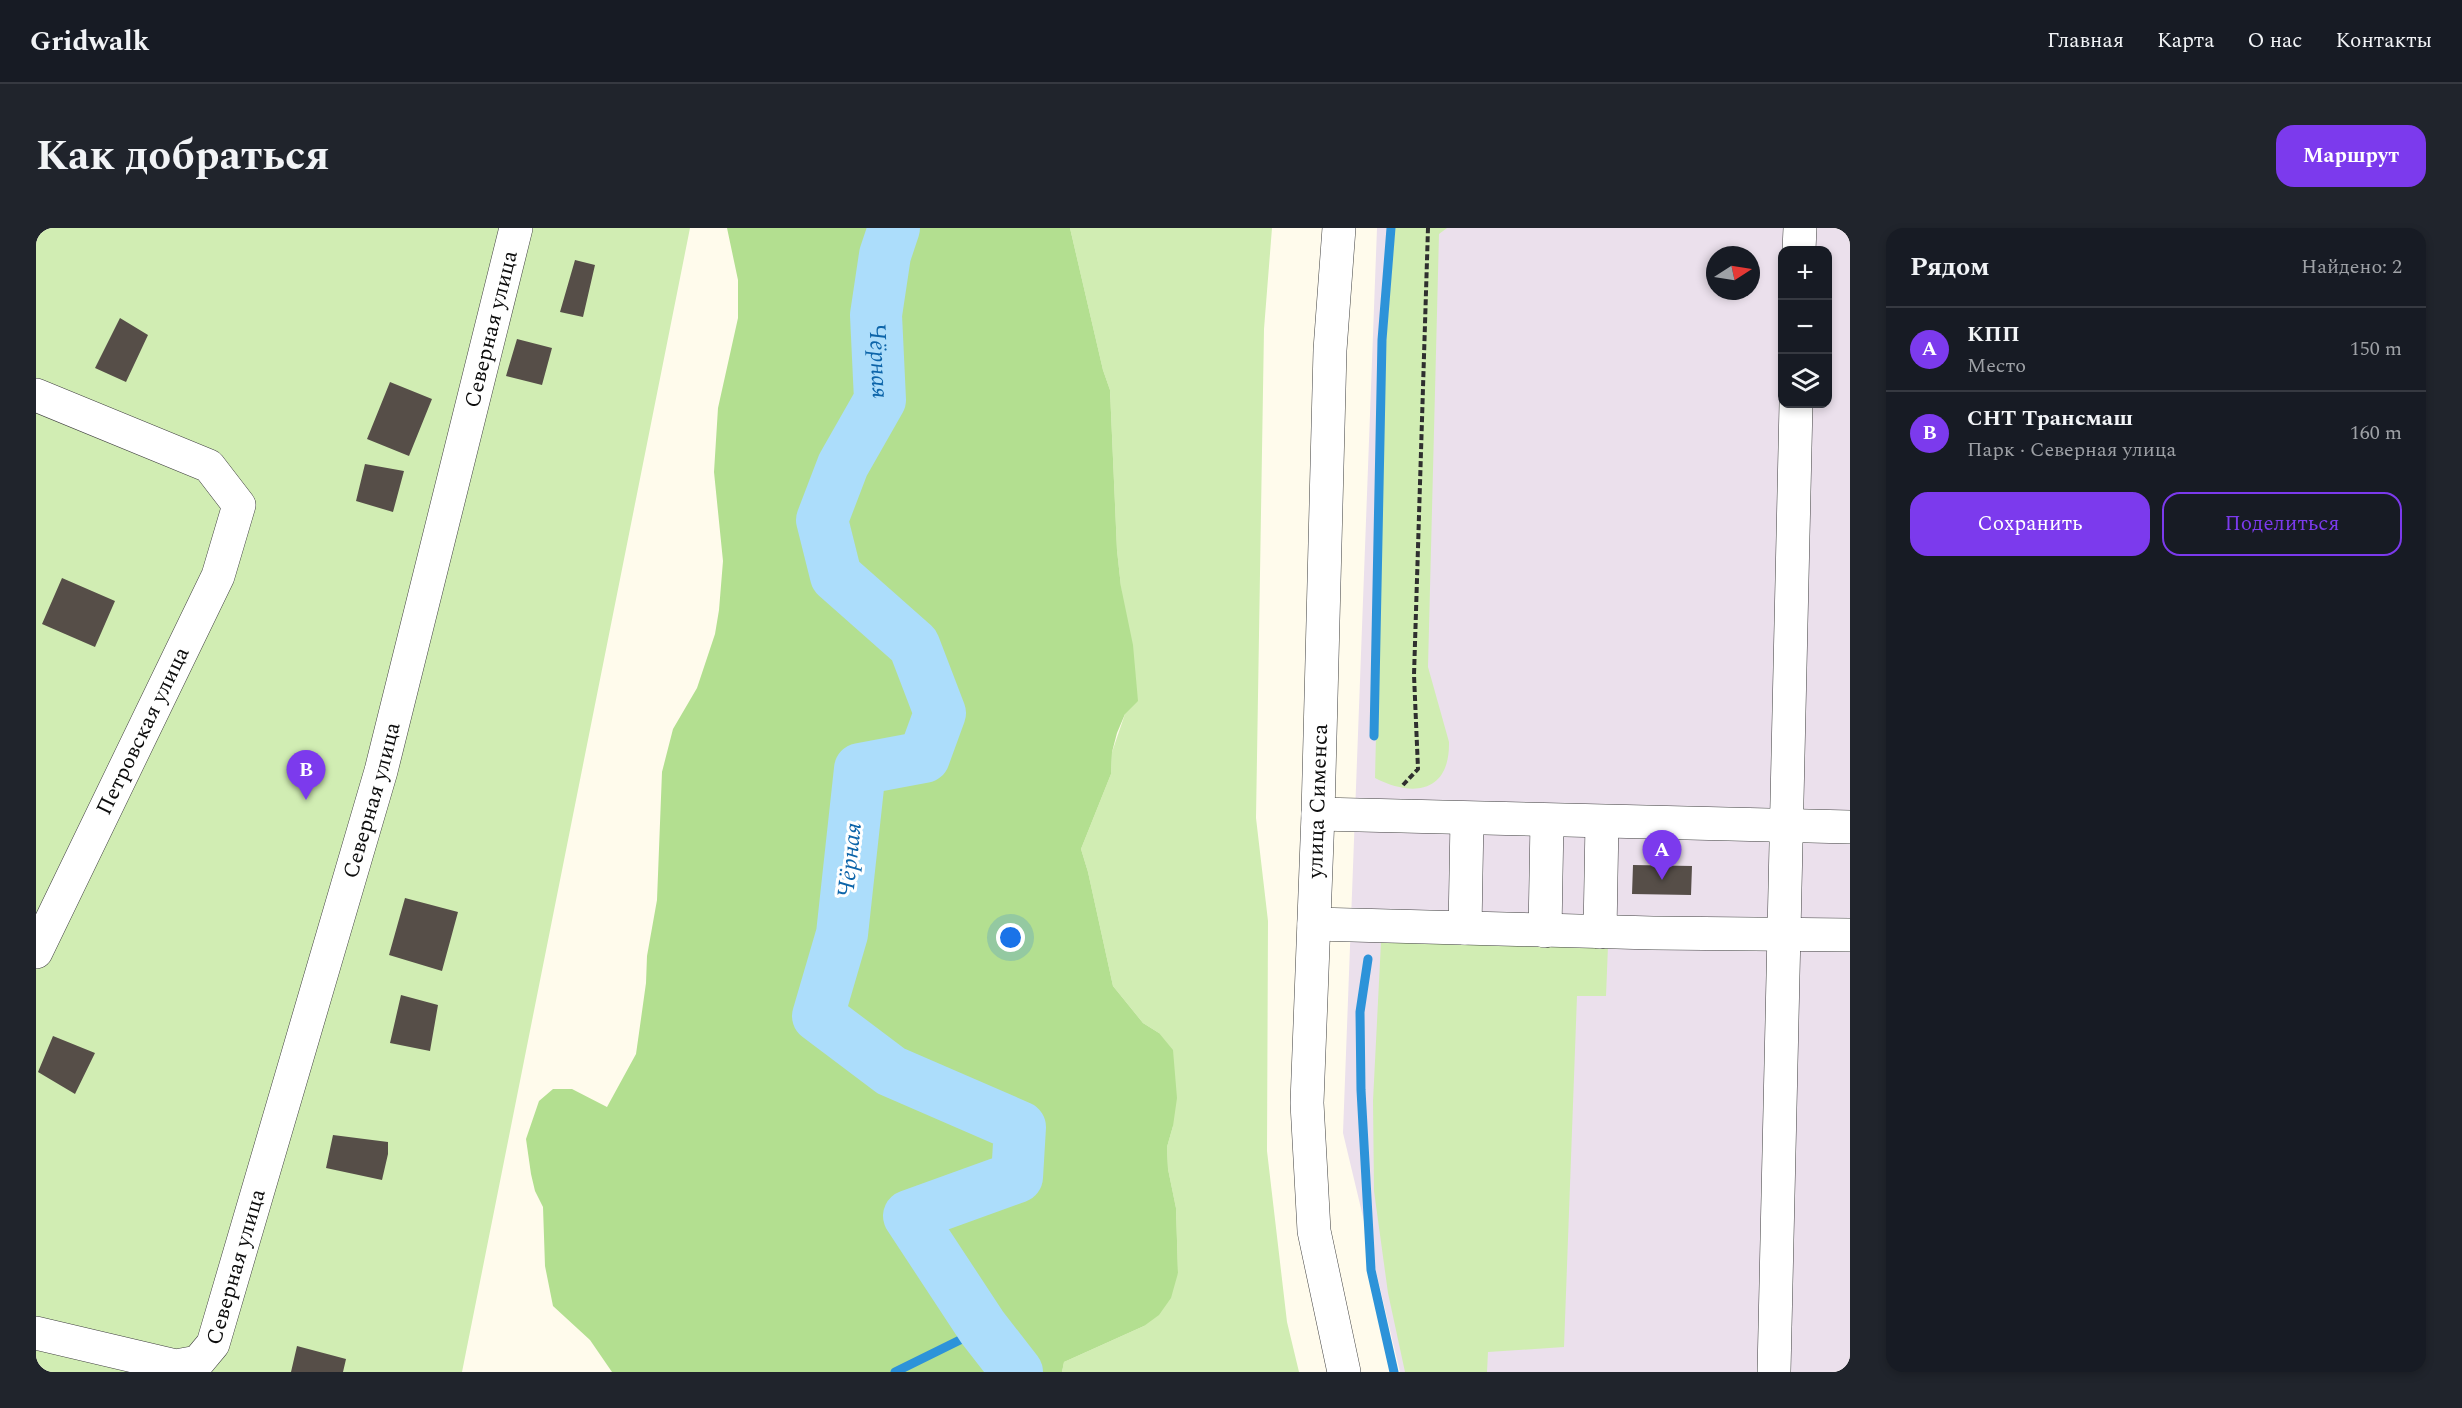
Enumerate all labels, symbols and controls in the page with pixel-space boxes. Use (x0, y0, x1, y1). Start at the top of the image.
text: Gridwalk (30, 20, 149, 63)
text: Главная (2047, 25, 2124, 57)
text: Карта (2157, 25, 2214, 57)
text: О нас (2247, 25, 2302, 57)
text: Контакты (2335, 25, 2432, 57)
text: Как добраться (36, 125, 330, 188)
button: Маршрут (2276, 125, 2426, 187)
north arrow (1706, 246, 1760, 300)
map controls (1778, 246, 1832, 408)
button: + (1778, 246, 1832, 300)
street label: Северная улица (455, 247, 526, 411)
text: Рядом (1910, 247, 1990, 287)
text: Найдено: 2 (2301, 252, 2402, 282)
button: − (1778, 300, 1832, 354)
text: КПП (1967, 318, 2020, 351)
water label: Чёрная (858, 322, 898, 400)
text: A (1922, 334, 1937, 364)
text: 150 m (2350, 334, 2402, 364)
text: Место (1967, 351, 2026, 381)
button: layers (1778, 354, 1832, 408)
text: СНТ Трансмаш (1967, 402, 2133, 435)
text: B (1922, 418, 1937, 448)
text: 160 m (2350, 418, 2402, 448)
text: Парк · Северная улица (1967, 435, 2176, 465)
button: Сохранить (1910, 492, 2150, 556)
button: Поделиться (2162, 492, 2402, 556)
street label: Петровская улица (88, 641, 198, 821)
street label: Северная улица (334, 718, 409, 883)
street label: улица Сименса (1299, 723, 1337, 880)
pin: B (286, 750, 326, 800)
water label: Чёрная (828, 820, 872, 899)
pin: A (1642, 830, 1682, 880)
your location (996, 923, 1025, 952)
street label: Северная улица (197, 1185, 274, 1349)

